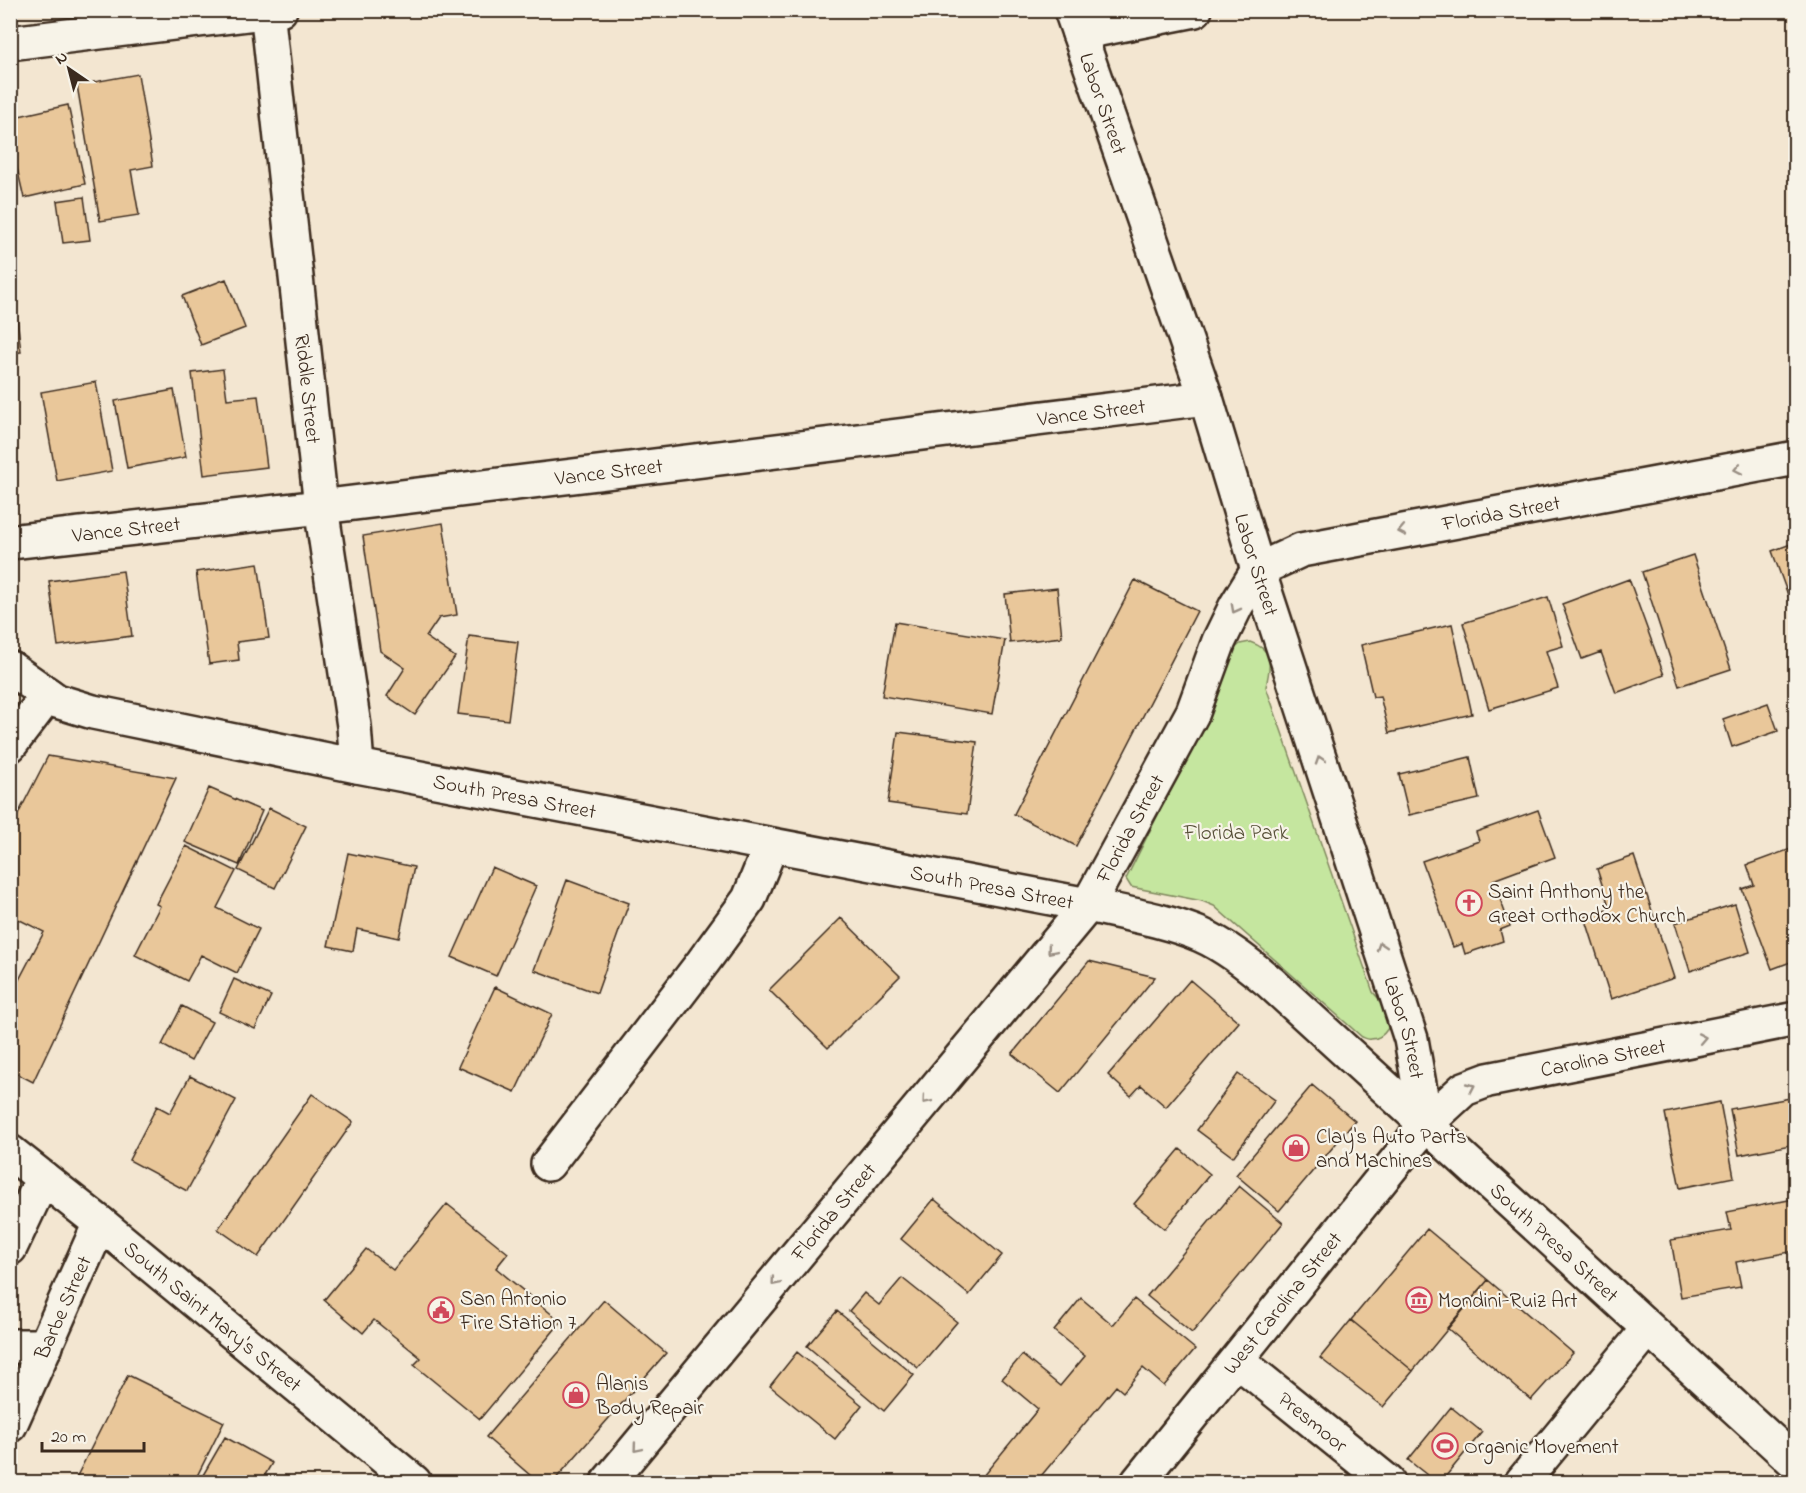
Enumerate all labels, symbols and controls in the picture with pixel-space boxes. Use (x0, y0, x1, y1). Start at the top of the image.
north arrow (39, 39, 99, 99)
text: N (50, 45, 73, 71)
street label: Labor Street (1070, 49, 1133, 159)
street label: Riddle Street (285, 333, 327, 445)
street label: Vance Street (1035, 393, 1147, 436)
street label: Vance Street (552, 452, 665, 495)
one-way arrow (1733, 462, 1743, 474)
street label: Florida Street (1439, 489, 1563, 541)
street label: Vance Street (70, 510, 182, 552)
street label: Labor Street (1225, 510, 1285, 620)
one-way arrow (1397, 524, 1407, 537)
one-way arrow (1231, 603, 1242, 613)
one-way arrow (1315, 756, 1327, 766)
street label: South Presa Street (430, 768, 598, 828)
street label: Florida Street (1089, 769, 1173, 890)
park label: Florida Park (1183, 819, 1289, 849)
street label: South Presa Street (907, 859, 1076, 919)
place label: Saint Anthony the Great Orthodox Church (1488, 878, 1686, 932)
church icon: Saint Anthony the Great Orthodox Church (1454, 888, 1484, 918)
one-way arrow (1375, 941, 1388, 952)
one-way arrow (1047, 943, 1058, 954)
street label: Labor Street (1374, 972, 1431, 1081)
street label: Carolina Street (1538, 1032, 1669, 1086)
one-way arrow (1697, 1032, 1707, 1045)
one-way arrow (1464, 1083, 1475, 1095)
one-way arrow (923, 1093, 934, 1104)
place label: Clay's Auto Parts and Machines (1316, 1123, 1467, 1177)
shop icon: Clay's Auto Parts and Machines (1281, 1133, 1311, 1163)
street label: Florida Street (784, 1157, 884, 1269)
street label: South Presa Street (1482, 1177, 1624, 1311)
street label: West Carolina Street (1217, 1226, 1350, 1382)
street label: South Saint Mary's Street (116, 1235, 307, 1400)
street label: Barbe Street (28, 1251, 101, 1366)
one-way arrow (771, 1275, 782, 1286)
place label: San Antonio Fire Station 7 (459, 1285, 577, 1339)
museum icon: Mondini-Ruiz Art (1404, 1285, 1434, 1315)
place label: Mondini-Ruiz Art (1438, 1287, 1578, 1317)
public building icon: San Antonio Fire Station 7 (426, 1295, 456, 1325)
place label: Alanis Body Repair (595, 1370, 704, 1426)
shop icon: Alanis Body Repair (561, 1380, 591, 1410)
street label: Presmoor (1271, 1386, 1354, 1461)
scale bar (42, 1415, 144, 1453)
text: 20 m (51, 1425, 86, 1451)
sports icon: Organic Movement (1430, 1431, 1460, 1461)
place label: Organic Movement (1464, 1433, 1619, 1465)
one-way arrow (633, 1441, 644, 1452)

